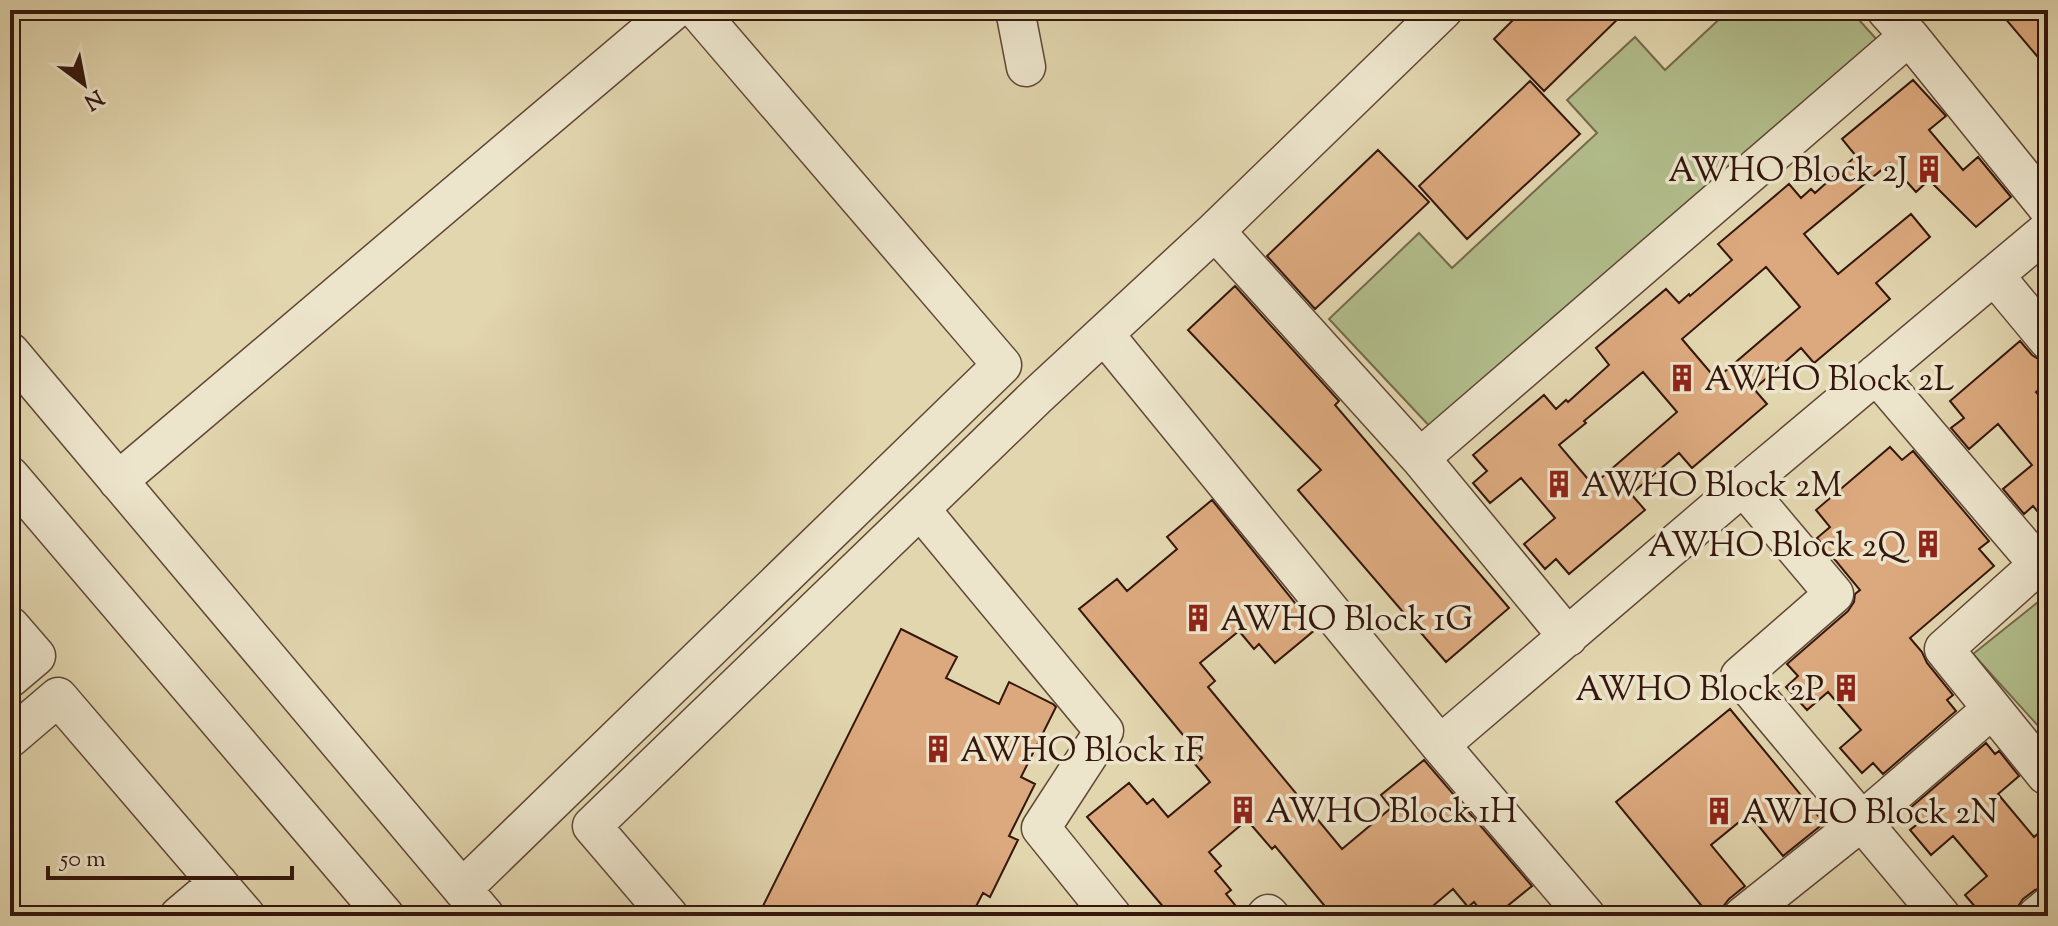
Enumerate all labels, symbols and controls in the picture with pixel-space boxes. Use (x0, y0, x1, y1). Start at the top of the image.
north arrow (44, 44, 124, 124)
text: N (77, 80, 109, 117)
place label: AWHO Block 2J (1668, 148, 1907, 197)
building icon: AWHO Block 2J (1914, 154, 1944, 184)
place label: AWHO Block 2L (1704, 357, 1954, 406)
building icon: AWHO Block 2L (1667, 363, 1697, 393)
place label: AWHO Block 2M (1581, 463, 1842, 512)
building icon: AWHO Block 2M (1544, 469, 1574, 499)
place label: AWHO Block 2Q (1648, 523, 1909, 572)
building icon: AWHO Block 2Q (1913, 529, 1943, 559)
place label: AWHO Block 1G (1220, 597, 1473, 646)
building icon: AWHO Block 1G (1183, 603, 1213, 633)
place label: AWHO Block 2P (1575, 667, 1824, 716)
building icon: AWHO Block 2P (1831, 673, 1861, 703)
place label: AWHO Block 1F (960, 728, 1204, 777)
building icon: AWHO Block 1F (923, 734, 953, 764)
place label: AWHO Block 1H (1265, 789, 1517, 838)
place label: AWHO Block 2N (1741, 790, 1998, 839)
building icon: AWHO Block 1H (1228, 795, 1258, 825)
building icon: AWHO Block 2N (1704, 796, 1734, 826)
scale bar (48, 830, 292, 880)
text: 50 m (58, 843, 106, 877)

